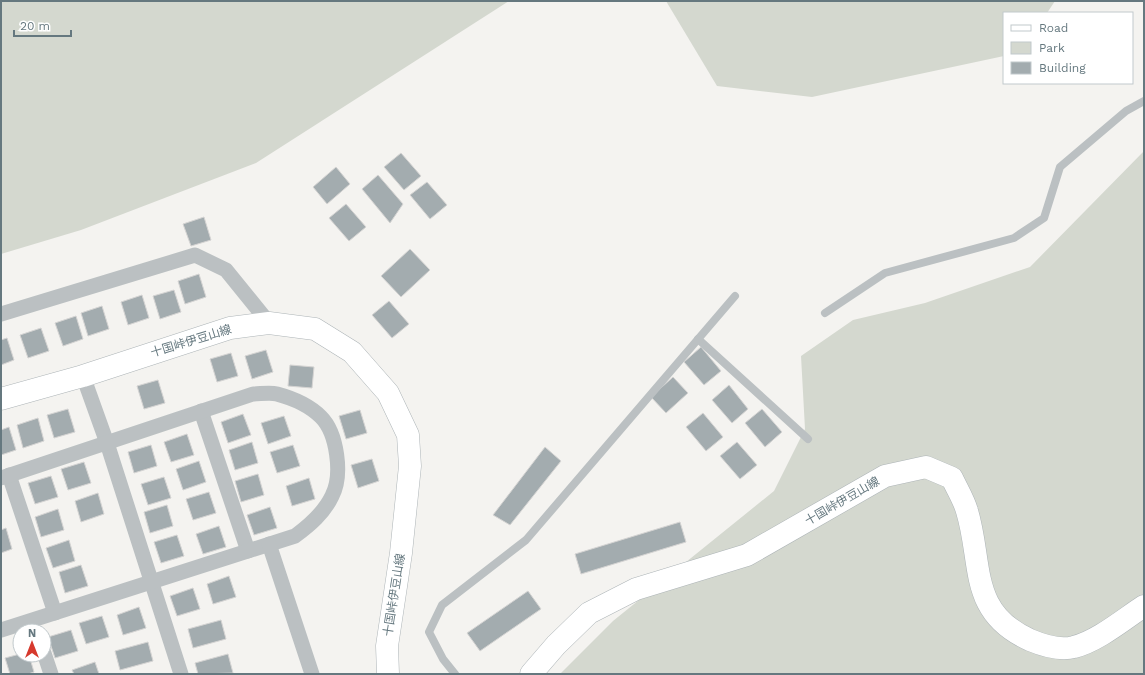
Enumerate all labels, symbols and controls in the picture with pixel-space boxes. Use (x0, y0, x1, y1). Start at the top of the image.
scale bar (14, 12, 71, 38)
legend (1003, 12, 1133, 84)
text: 20 m (20, 19, 50, 33)
text: Road (1039, 21, 1068, 35)
text: Park (1039, 41, 1065, 55)
text: Building (1039, 61, 1086, 75)
street label: 十国峠伊豆山線 (149, 322, 233, 360)
street label: 十国峠伊豆山線 (802, 474, 882, 528)
street label: 十国峠伊豆山線 (381, 552, 407, 638)
north arrow (12, 623, 52, 663)
text: N (28, 627, 36, 640)

